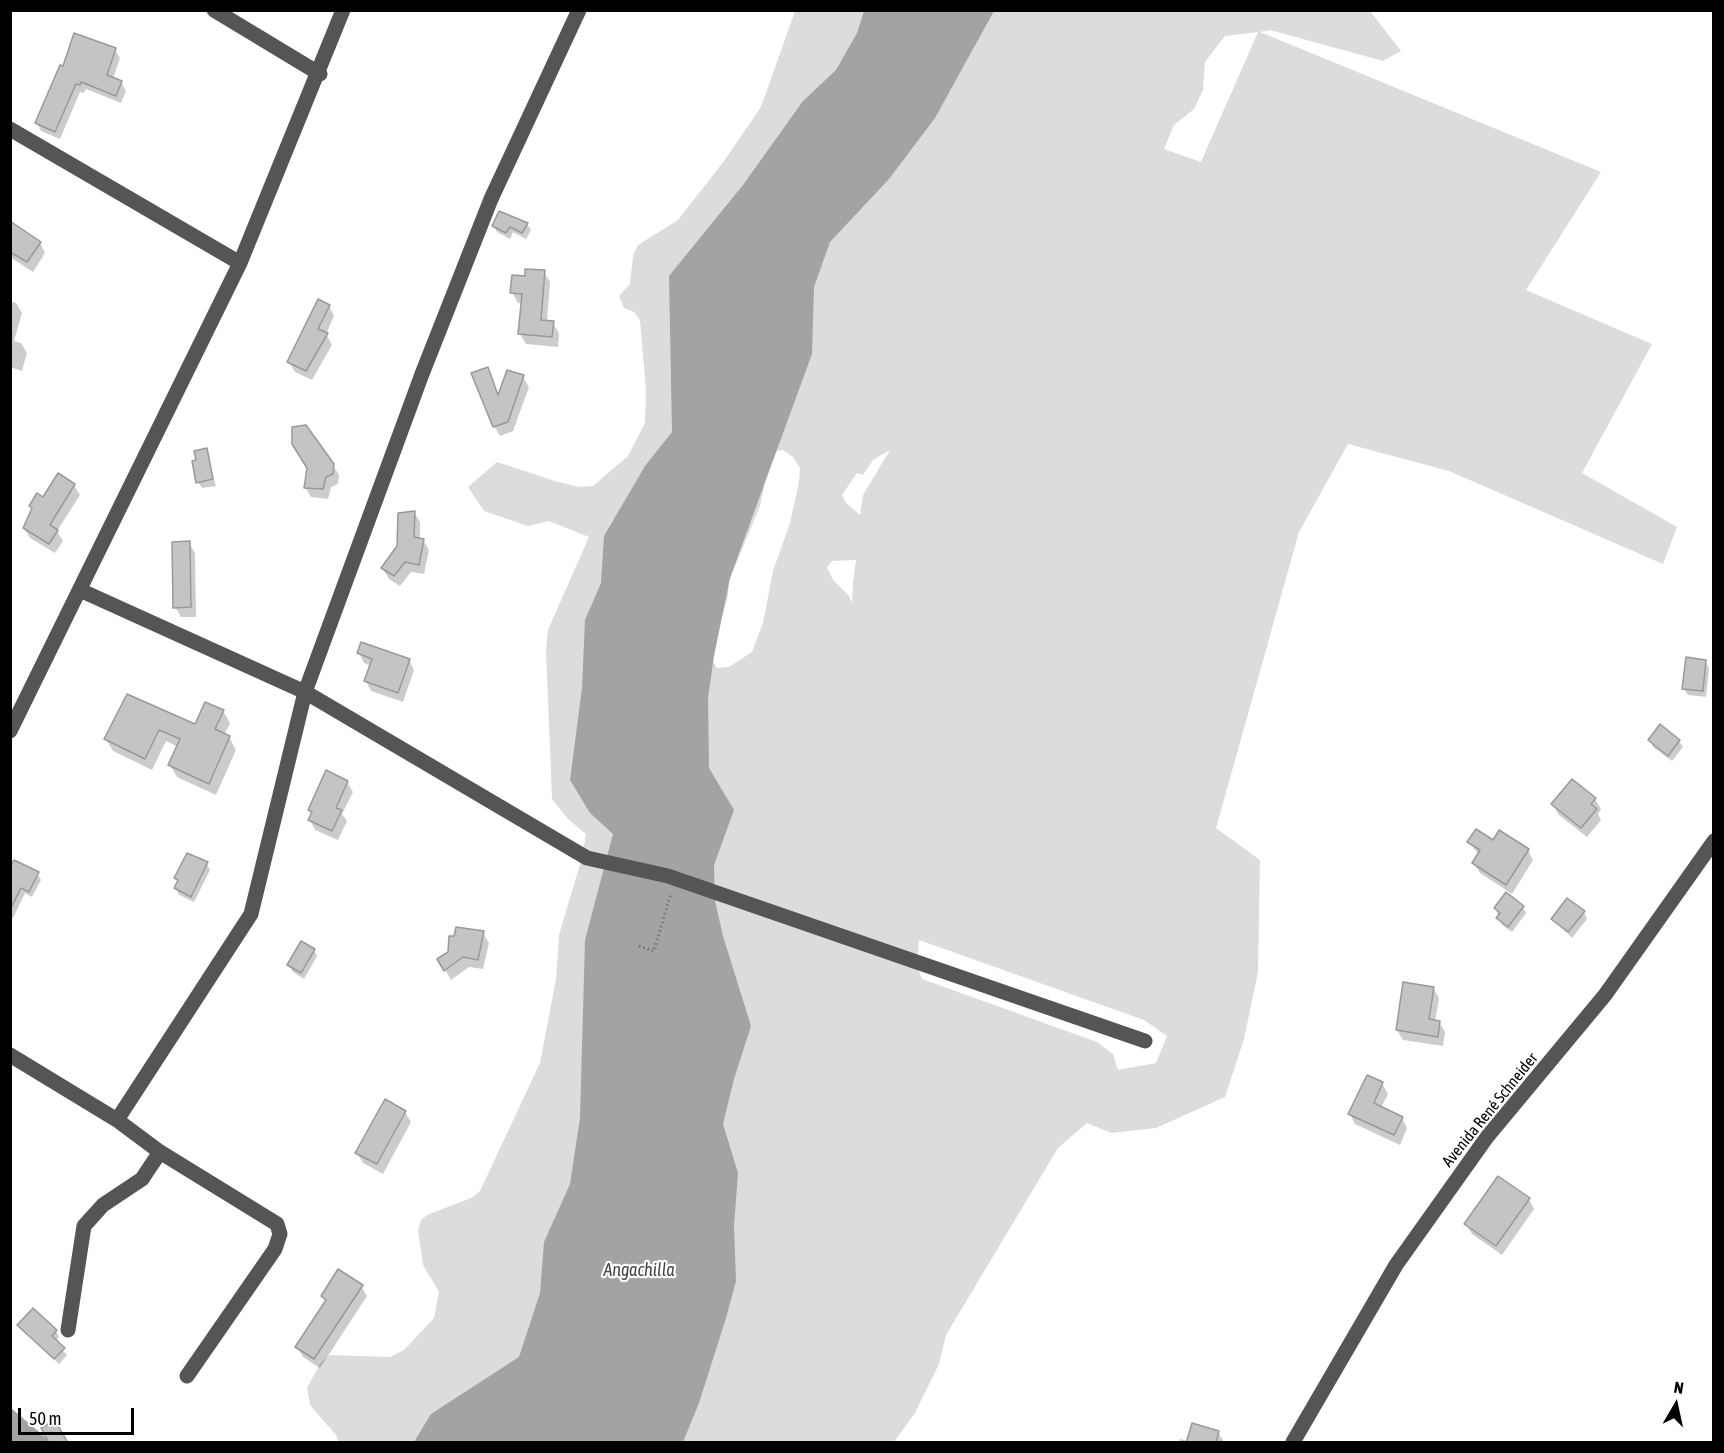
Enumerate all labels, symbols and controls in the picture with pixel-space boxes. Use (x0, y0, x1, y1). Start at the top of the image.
street label: Avenida René Schneider (1438, 1049, 1542, 1171)
water label: Angachilla (603, 1259, 675, 1281)
north arrow (1646, 1375, 1706, 1435)
text: N (1673, 1378, 1685, 1397)
scale bar (21, 1396, 136, 1434)
text: 50 m (29, 1408, 61, 1429)

